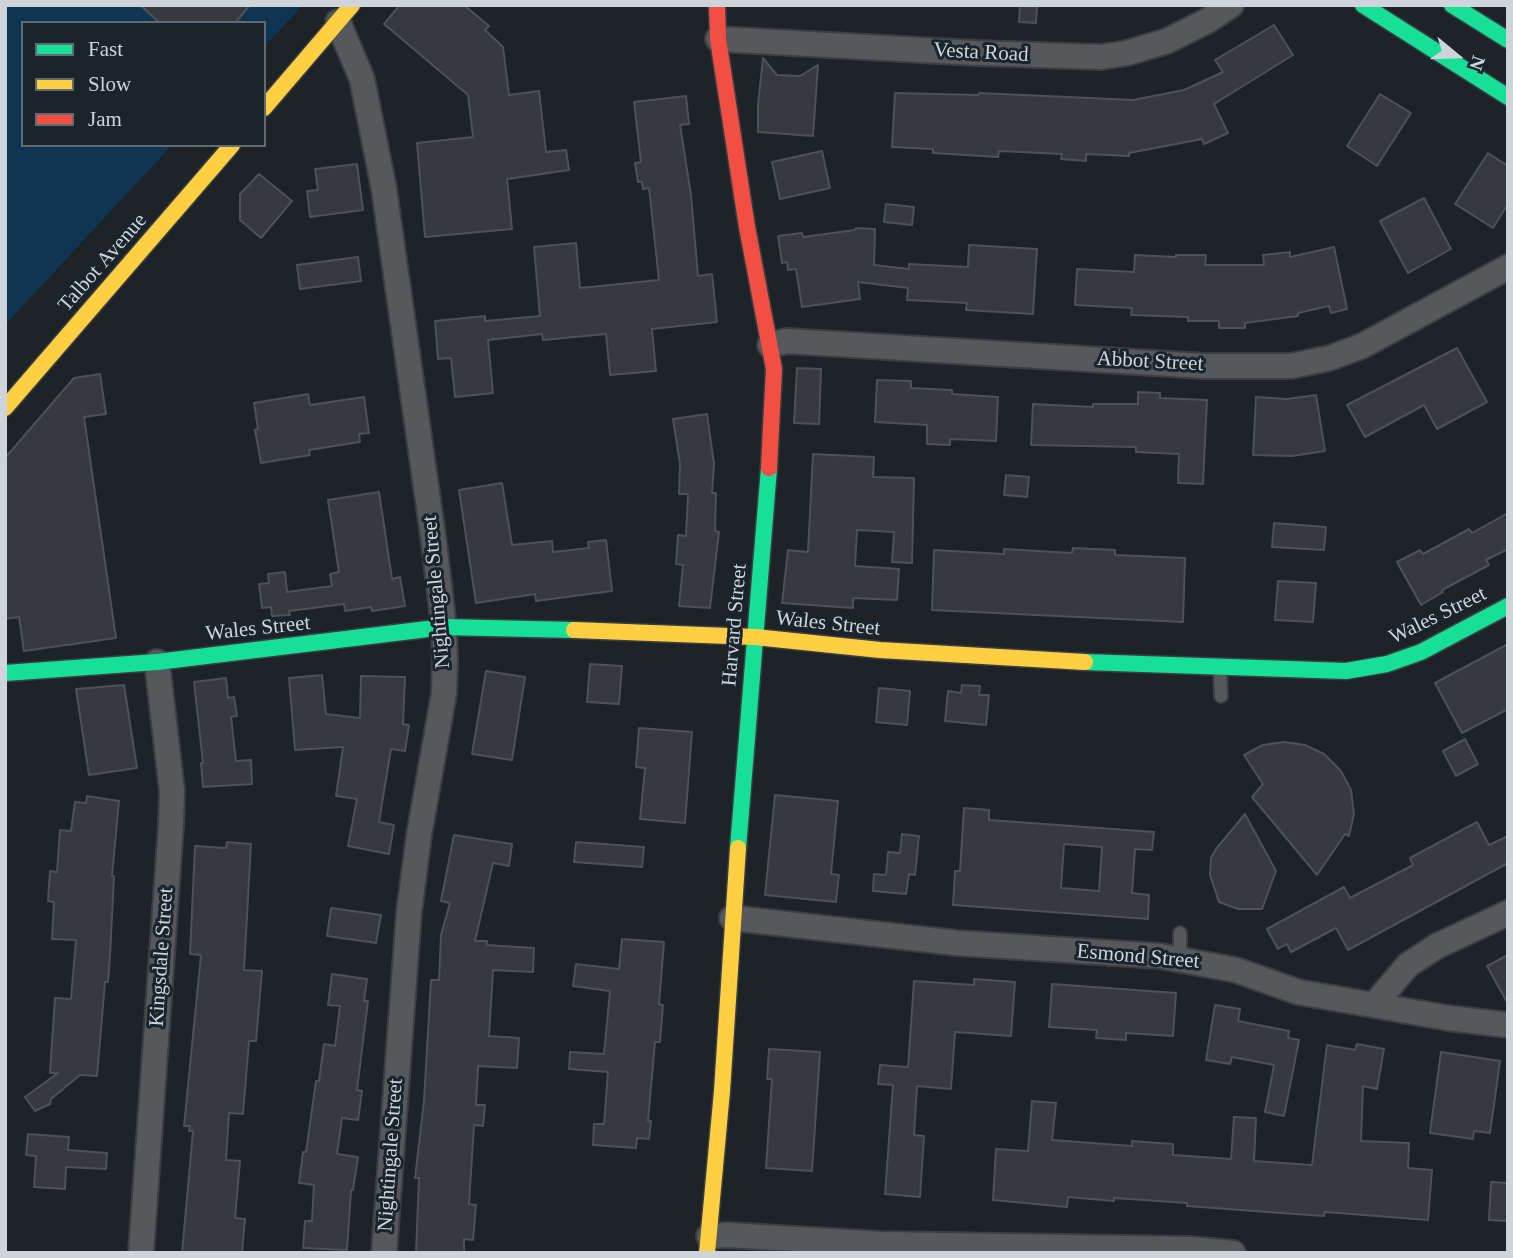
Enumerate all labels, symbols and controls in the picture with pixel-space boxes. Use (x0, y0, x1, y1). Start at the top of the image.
legend (21, 21, 266, 147)
north arrow (1422, 21, 1492, 91)
text: Fast (88, 37, 123, 61)
street label: Vesta Road (933, 38, 1029, 68)
text: N (1465, 53, 1489, 73)
text: Slow (88, 72, 131, 96)
text: Jam (88, 107, 122, 131)
street label: Talbot Avenue (53, 209, 153, 317)
street label: Abbot Street (1096, 347, 1204, 377)
street label: Nightingale Street (418, 515, 456, 669)
street label: Harvard Street (717, 563, 753, 687)
street label: Wales Street (1385, 582, 1491, 650)
street label: Wales Street (774, 606, 882, 642)
street label: Wales Street (204, 611, 312, 647)
street label: Kingsdale Street (145, 887, 179, 1027)
street label: Esmond Street (1076, 939, 1200, 975)
street label: Nightingale Street (373, 1078, 409, 1232)

